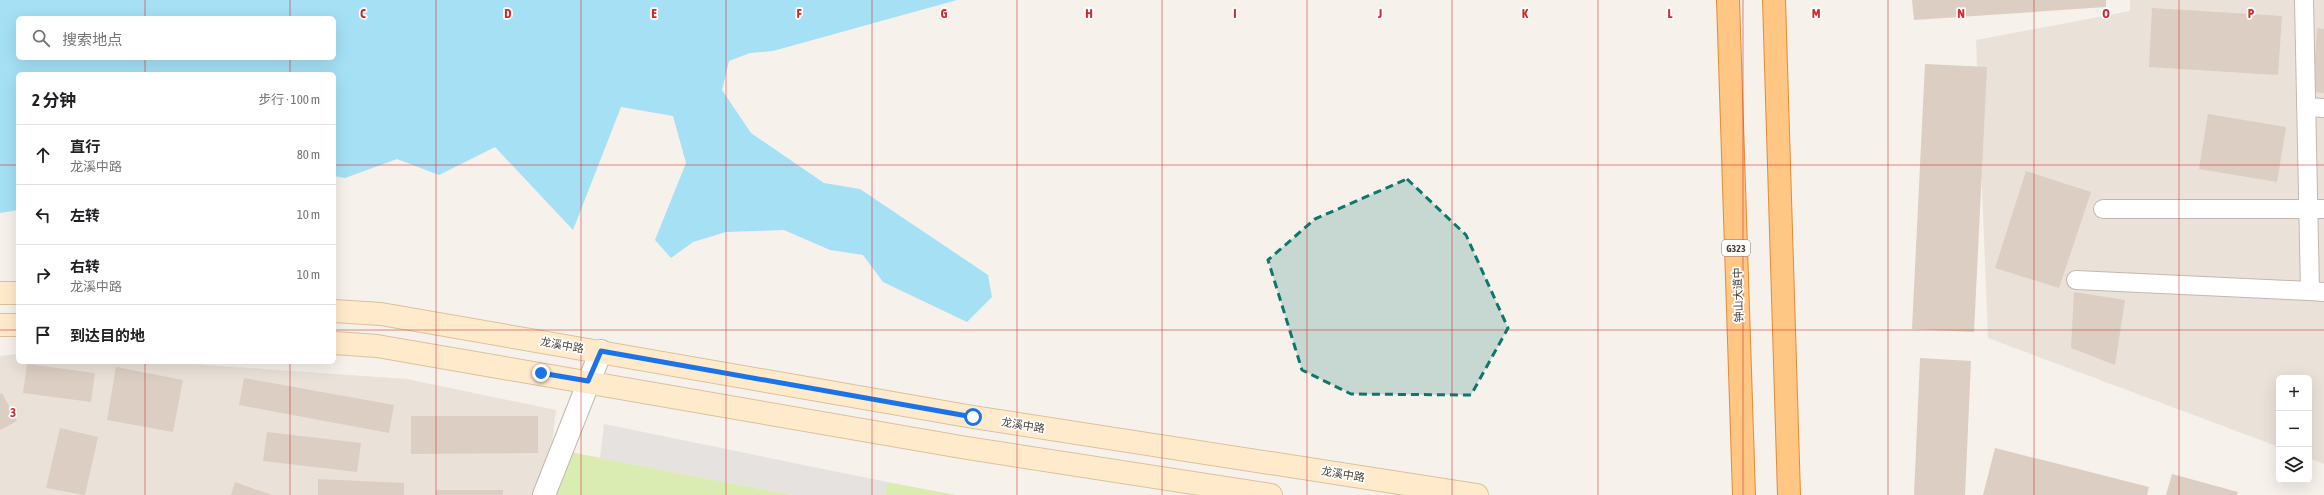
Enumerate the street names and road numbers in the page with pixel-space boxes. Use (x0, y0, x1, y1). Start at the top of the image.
road number: G323 (1722, 240, 1750, 256)
street label: 钟山大道中 (1731, 267, 1745, 323)
street label: 龙溪中路 (539, 335, 585, 355)
street label: 龙溪中路 (1000, 416, 1046, 434)
street label: 龙溪中路 (1320, 465, 1366, 483)

